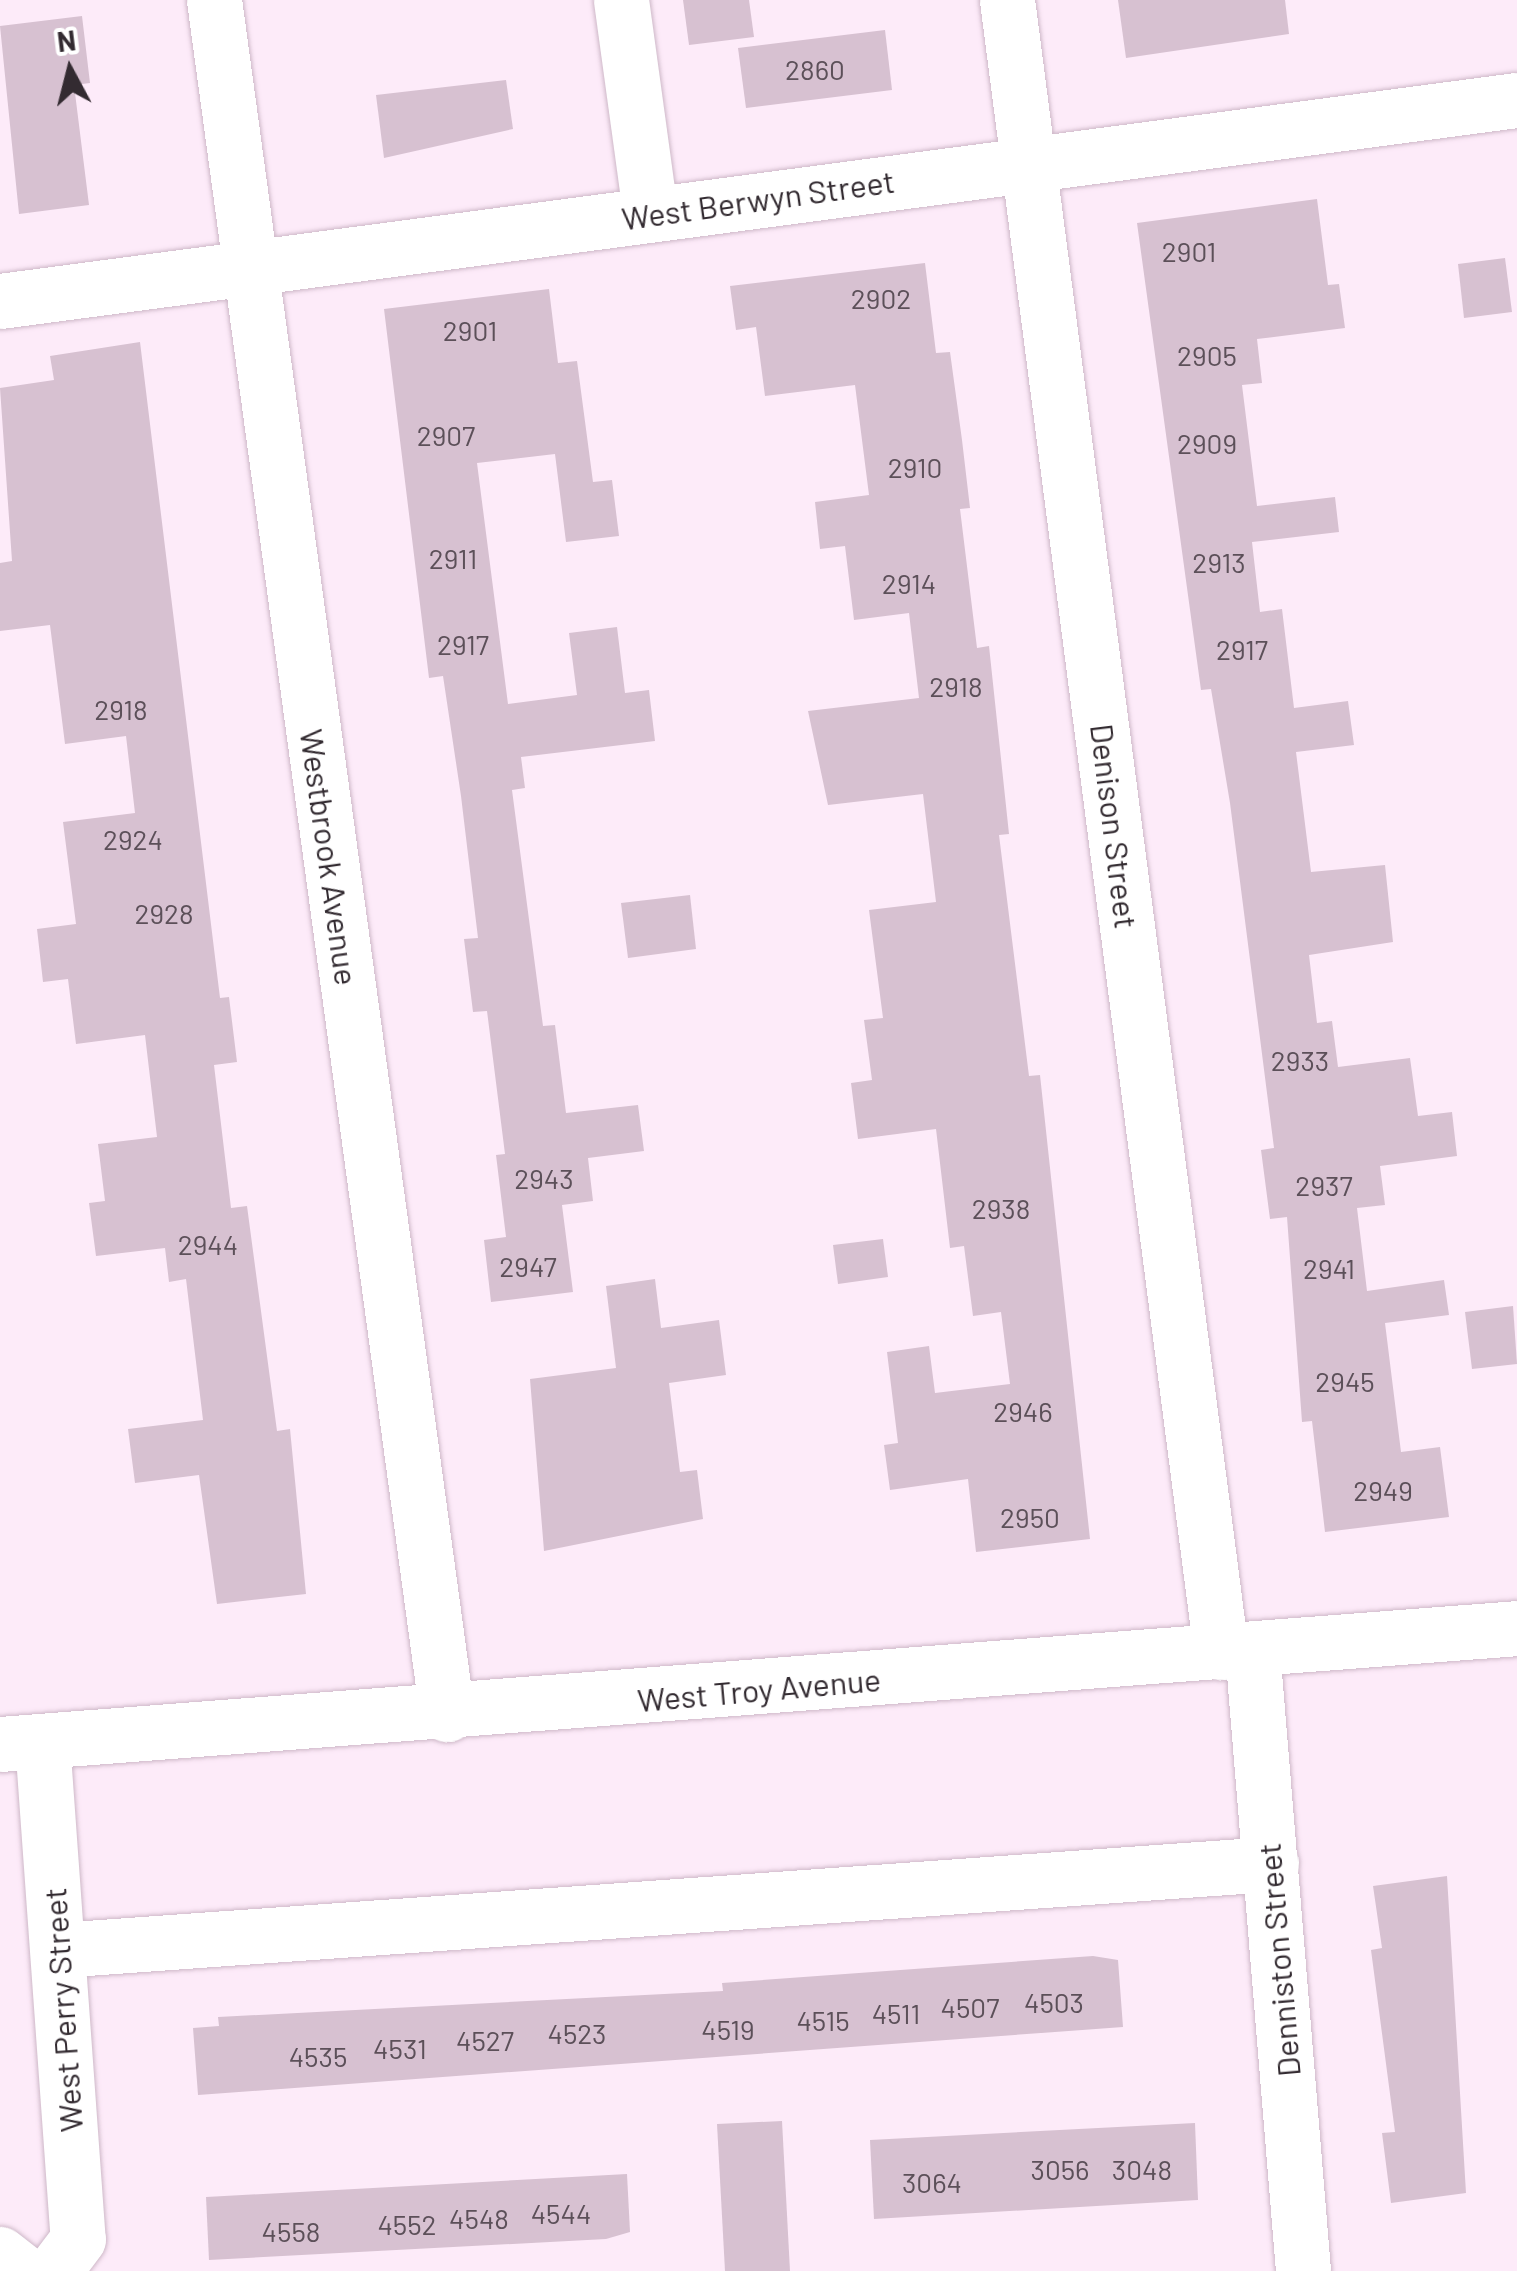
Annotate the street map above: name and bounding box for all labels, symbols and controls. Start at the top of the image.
north arrow [20,20,120,120]
text: N [55,22,78,58]
house number: 2860 [785,52,845,86]
street label: West Berwyn Street [619,161,897,237]
house number: 2901 [1162,234,1216,268]
house number: 2902 [851,281,911,315]
house number: 2901 [443,313,497,347]
house number: 2905 [1177,338,1237,372]
house number: 2907 [417,418,475,452]
house number: 2909 [1177,426,1237,460]
house number: 2910 [888,450,942,484]
house number: 2911 [429,541,477,575]
house number: 2913 [1192,545,1246,579]
house number: 2914 [882,566,936,600]
house number: 2917 [437,627,489,661]
house number: 2917 [1216,632,1268,666]
house number: 2918 [929,669,983,703]
house number: 2918 [94,692,148,726]
street label: Denison Street [1083,721,1147,931]
street label: Westbrook Avenue [293,726,367,988]
house number: 2924 [103,822,163,856]
house number: 2928 [134,896,194,930]
house number: 2933 [1271,1043,1329,1077]
house number: 2943 [514,1161,574,1195]
house number: 2937 [1295,1168,1353,1202]
house number: 2938 [972,1191,1030,1225]
house number: 2944 [178,1227,238,1261]
house number: 2947 [499,1249,557,1283]
house number: 2941 [1303,1251,1355,1285]
house number: 2945 [1315,1364,1375,1398]
house number: 2946 [993,1394,1053,1428]
house number: 2949 [1353,1473,1413,1507]
house number: 2950 [1000,1500,1060,1534]
street label: West Troy Avenue [636,1659,882,1719]
street label: Denniston Street [1249,1842,1307,2078]
street label: West Perry Street [34,1887,90,2133]
house number: 4503 [1024,1985,1084,2019]
house number: 4507 [941,1990,999,2024]
house number: 4511 [872,1996,920,2030]
house number: 4515 [796,2003,850,2037]
house number: 4519 [701,2012,755,2046]
house number: 4523 [547,2016,607,2050]
house number: 4527 [456,2023,514,2057]
house number: 4531 [373,2031,427,2065]
house number: 4535 [289,2039,347,2073]
house number: 3056 [1030,2152,1090,2186]
house number: 3048 [1112,2152,1172,2186]
house number: 3064 [902,2165,962,2199]
house number: 4544 [531,2196,591,2230]
house number: 4548 [449,2201,509,2235]
house number: 4552 [377,2207,437,2241]
house number: 4558 [262,2214,320,2248]

